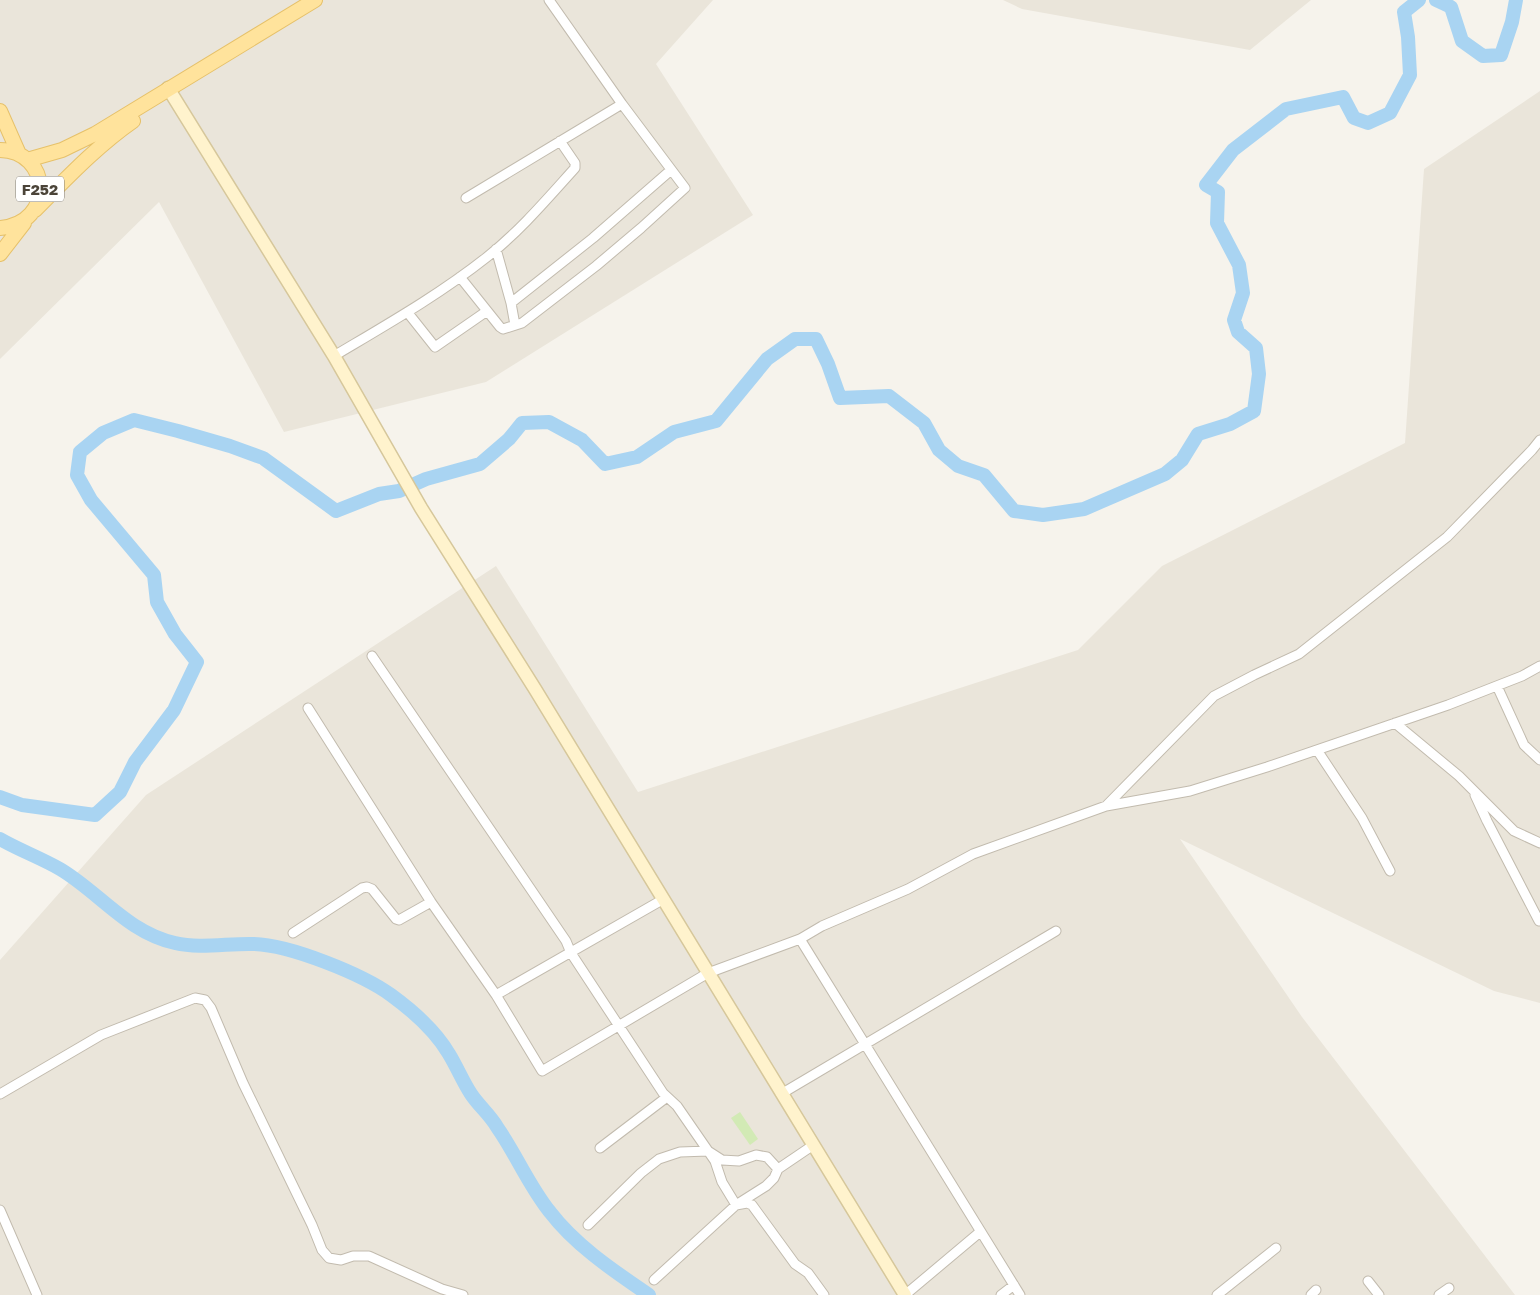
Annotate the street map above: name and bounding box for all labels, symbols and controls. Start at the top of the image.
road number: F252 [16,176,64,202]

